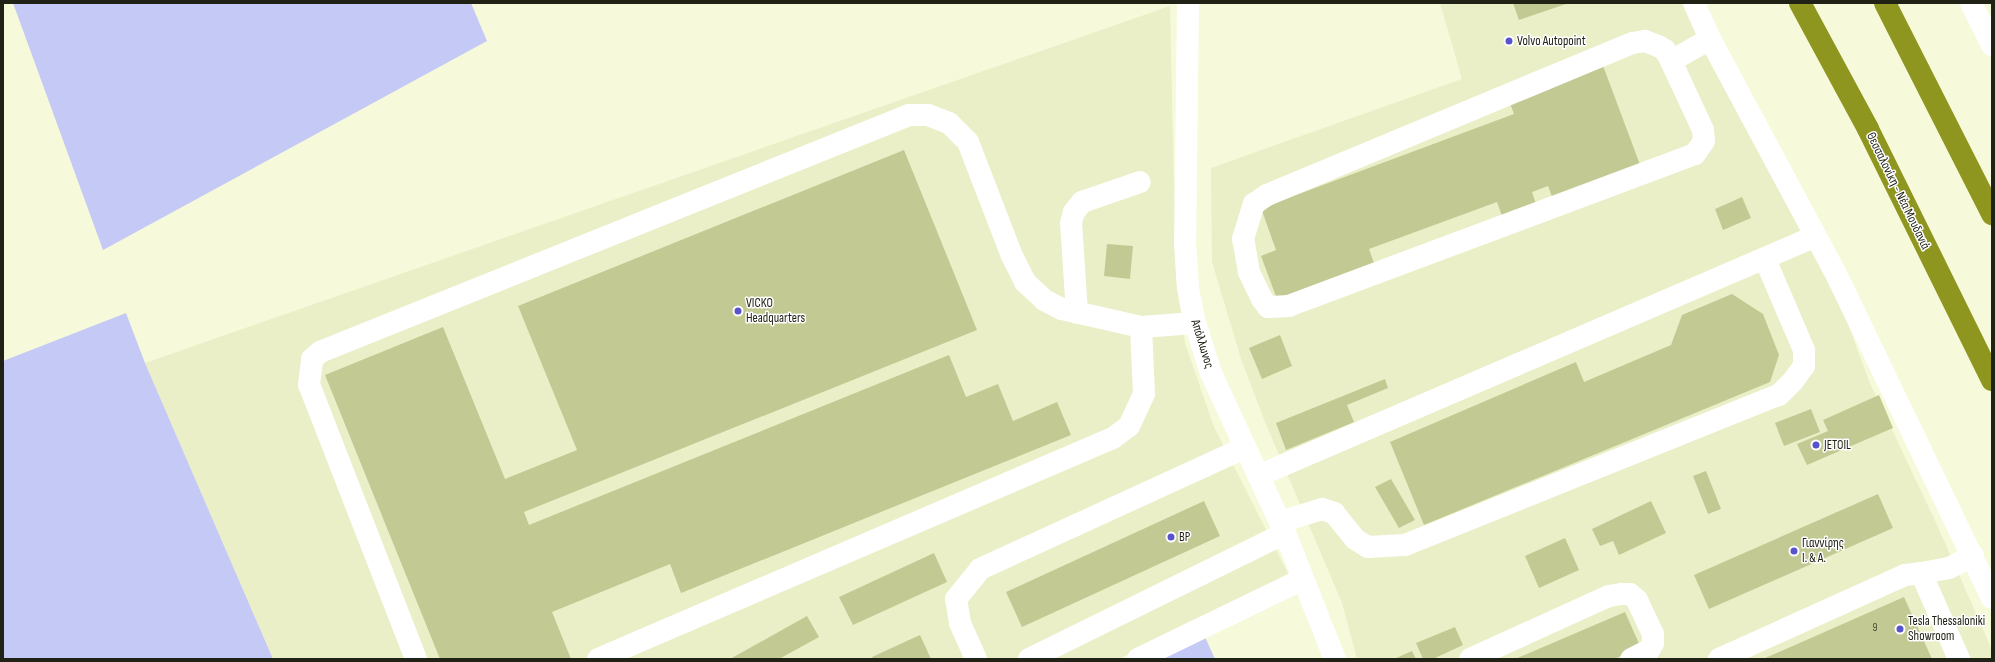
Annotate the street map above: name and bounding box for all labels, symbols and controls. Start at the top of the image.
place label: Volvo Autopoint [1517,33,1586,49]
marker: Volvo Autopoint [1504,36,1514,46]
street label: Θεσσαλονίκη - Νέα Μουδανιά [1863,130,1933,252]
place label: VICKO Headquarters [746,296,805,327]
marker: VICKO Headquarters [733,306,743,316]
street label: Απόλλωνος [1187,318,1217,370]
place label: JETOIL [1824,437,1851,453]
marker: JETOIL [1811,440,1821,450]
place label: BP [1179,529,1190,545]
marker: BP [1166,532,1176,542]
place label: Γιαννίρης Ι. & Α. [1802,536,1844,567]
marker: Γιαννίρης Ι. & Α. [1789,546,1799,556]
place label: Tesla Thessaloniki Showroom [1908,614,1985,645]
house number: 9 [1873,621,1877,635]
marker: Tesla Thessaloniki Showroom [1895,624,1905,634]

